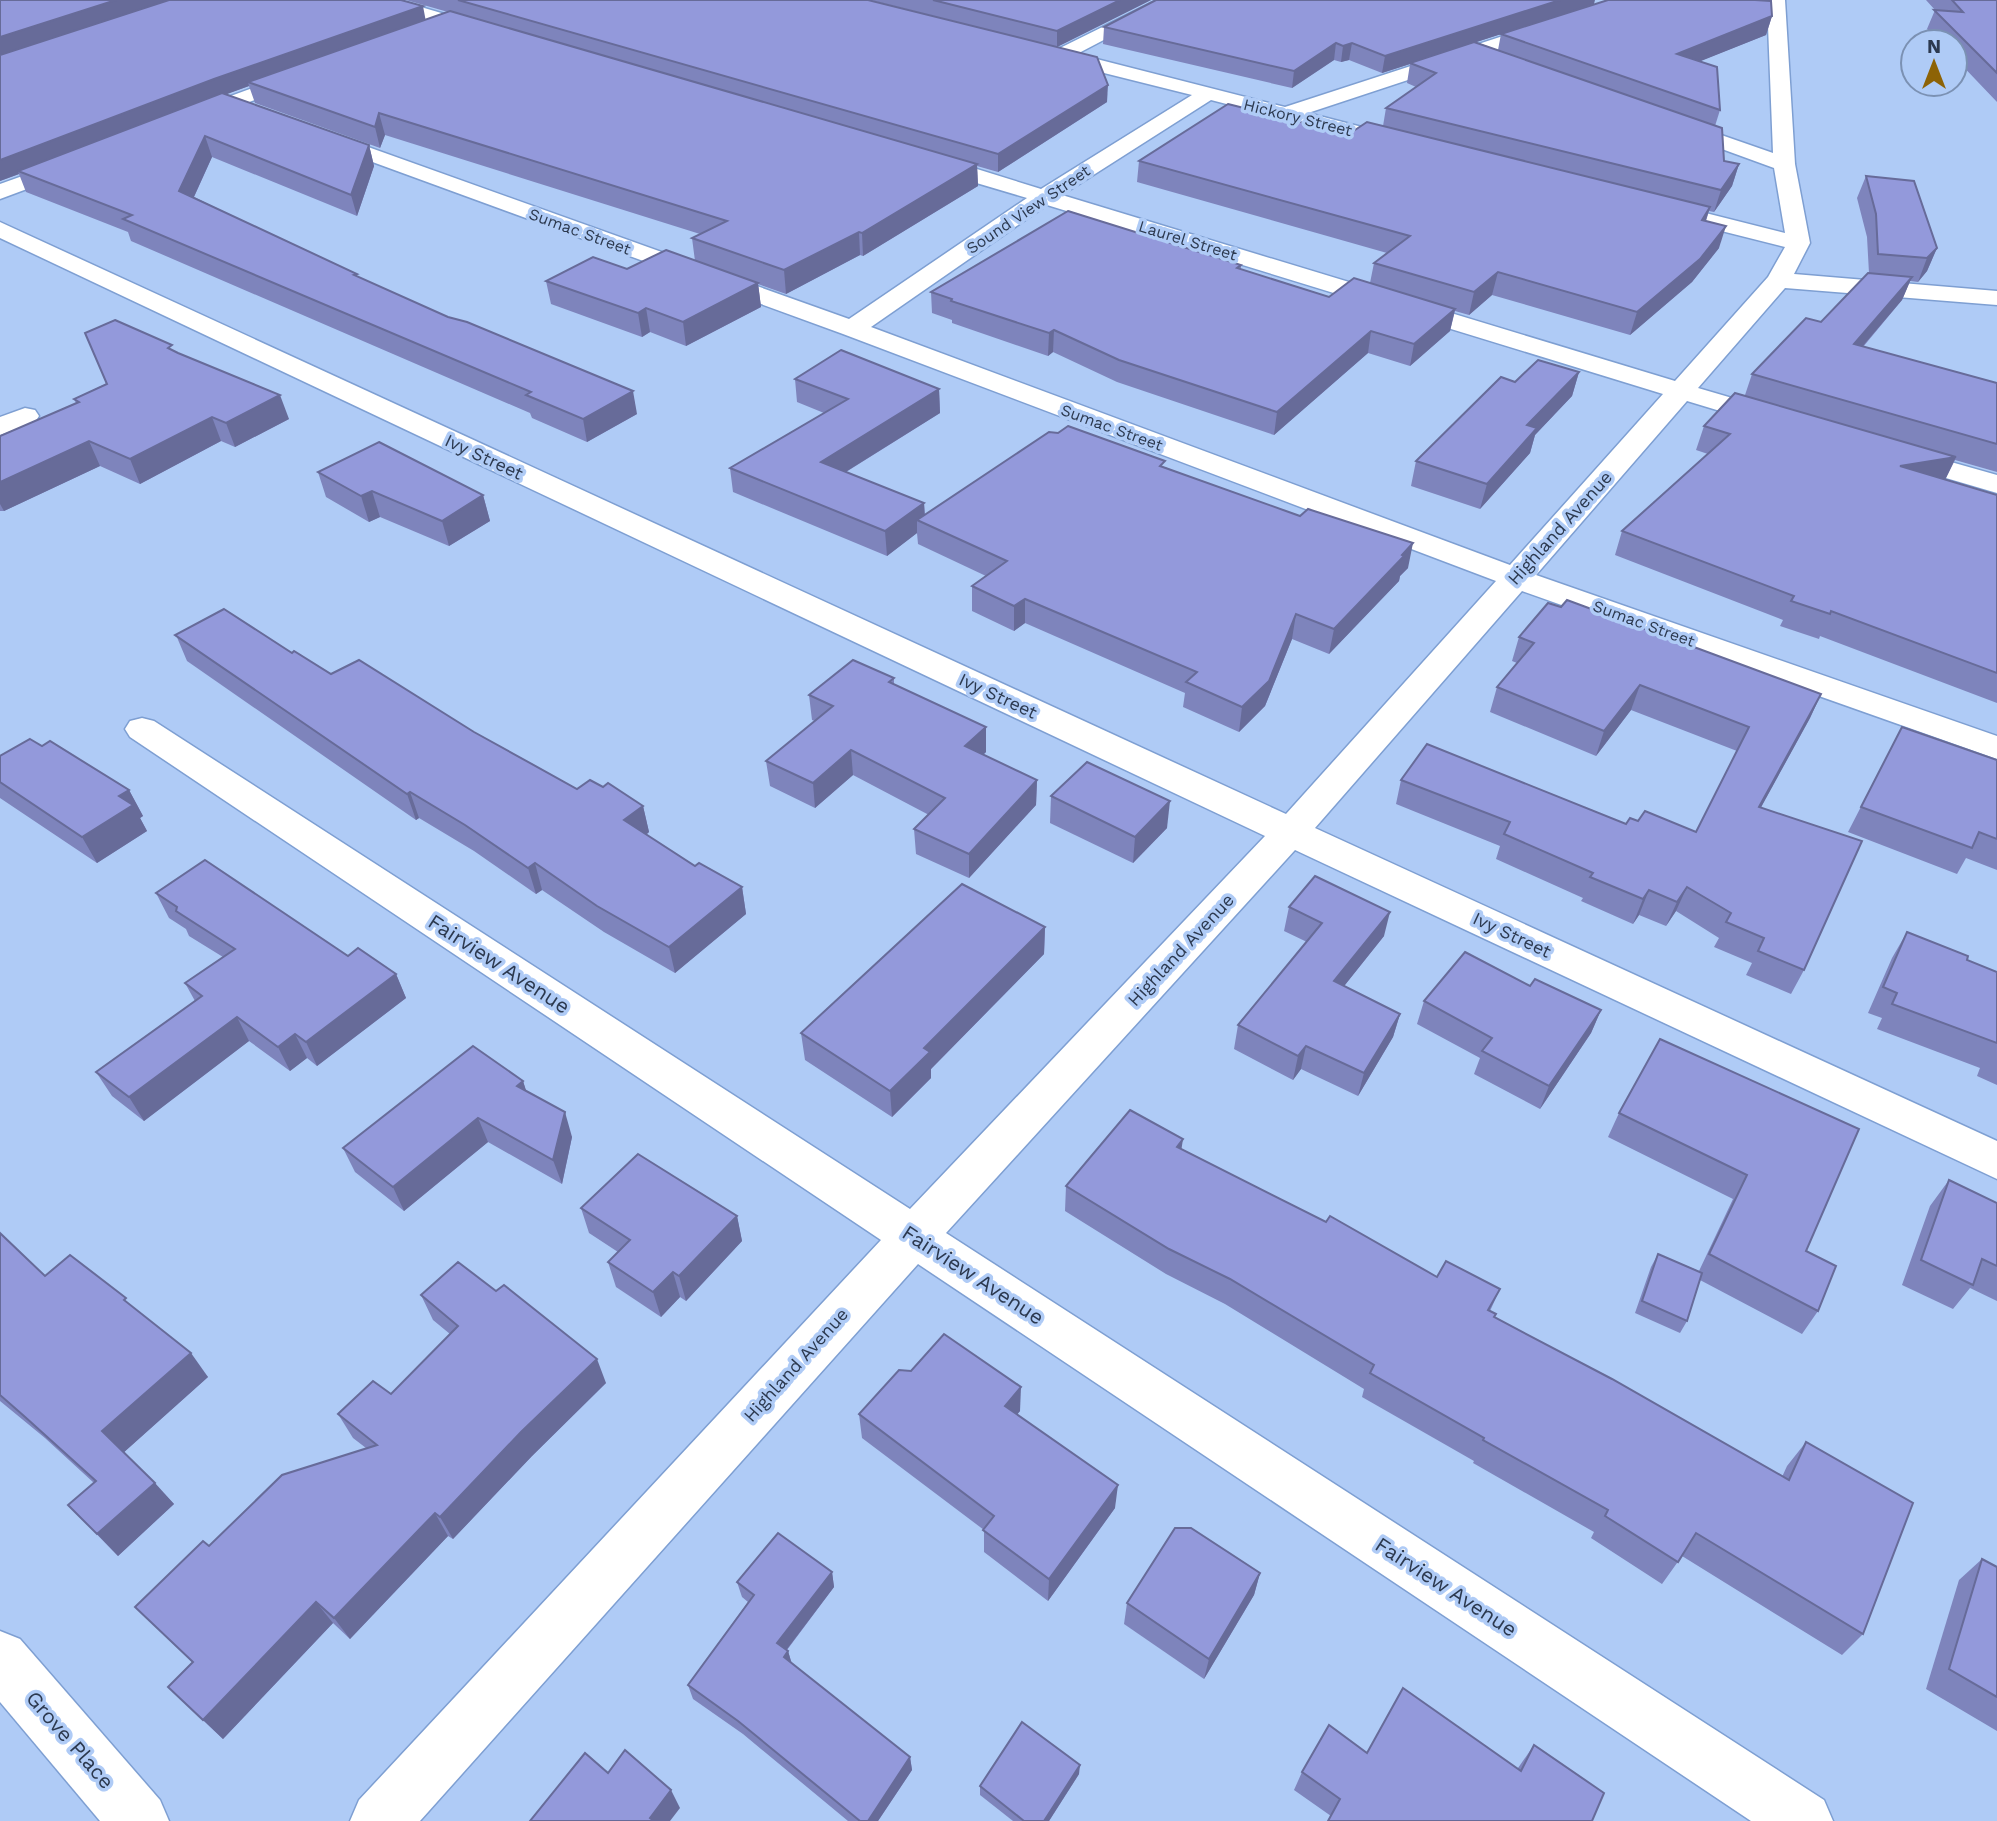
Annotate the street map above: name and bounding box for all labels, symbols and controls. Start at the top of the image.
north arrow [1899,28,1969,98]
text: N [1927,35,1941,58]
street label: Hickory Street [1242,95,1354,140]
street label: Sound View Street [963,161,1094,258]
street label: Sumac Street [526,204,634,259]
street label: Laurel Street [1136,216,1240,265]
street label: Sumac Street [1058,400,1166,455]
street label: Ivy Street [442,429,527,484]
street label: Highland Avenue [1503,466,1616,589]
street label: Sumac Street [1590,596,1698,651]
street label: Ivy Street [956,668,1041,723]
street label: Highland Avenue [1123,889,1238,1010]
street label: Ivy Street [1470,907,1555,962]
street label: Fairview Avenue [424,908,575,1019]
street label: Fairview Avenue [898,1219,1049,1330]
street label: Highland Avenue [739,1303,852,1426]
street label: Fairview Avenue [1371,1531,1522,1642]
street label: Grove Place [21,1686,120,1794]

